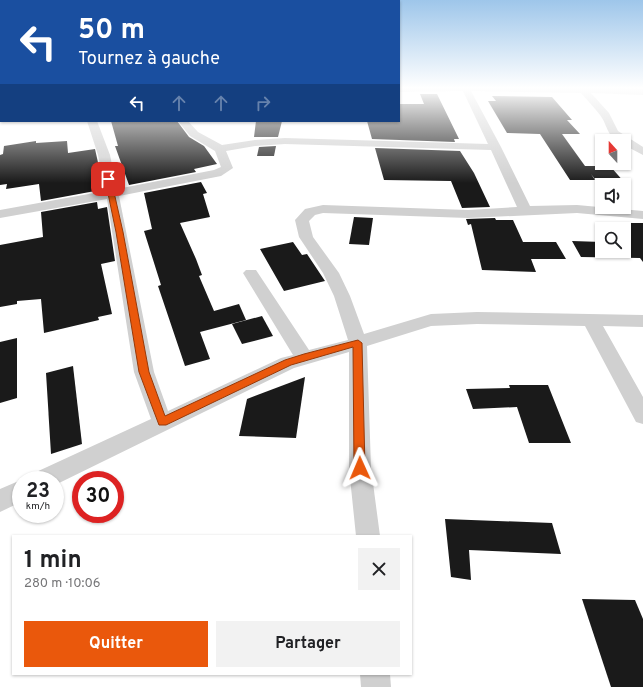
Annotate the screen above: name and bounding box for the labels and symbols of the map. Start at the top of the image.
north arrow [595,134,631,170]
pin [91,162,125,196]
position arrow [339,447,381,489]
speed limit sign: 30 [72,471,124,523]

